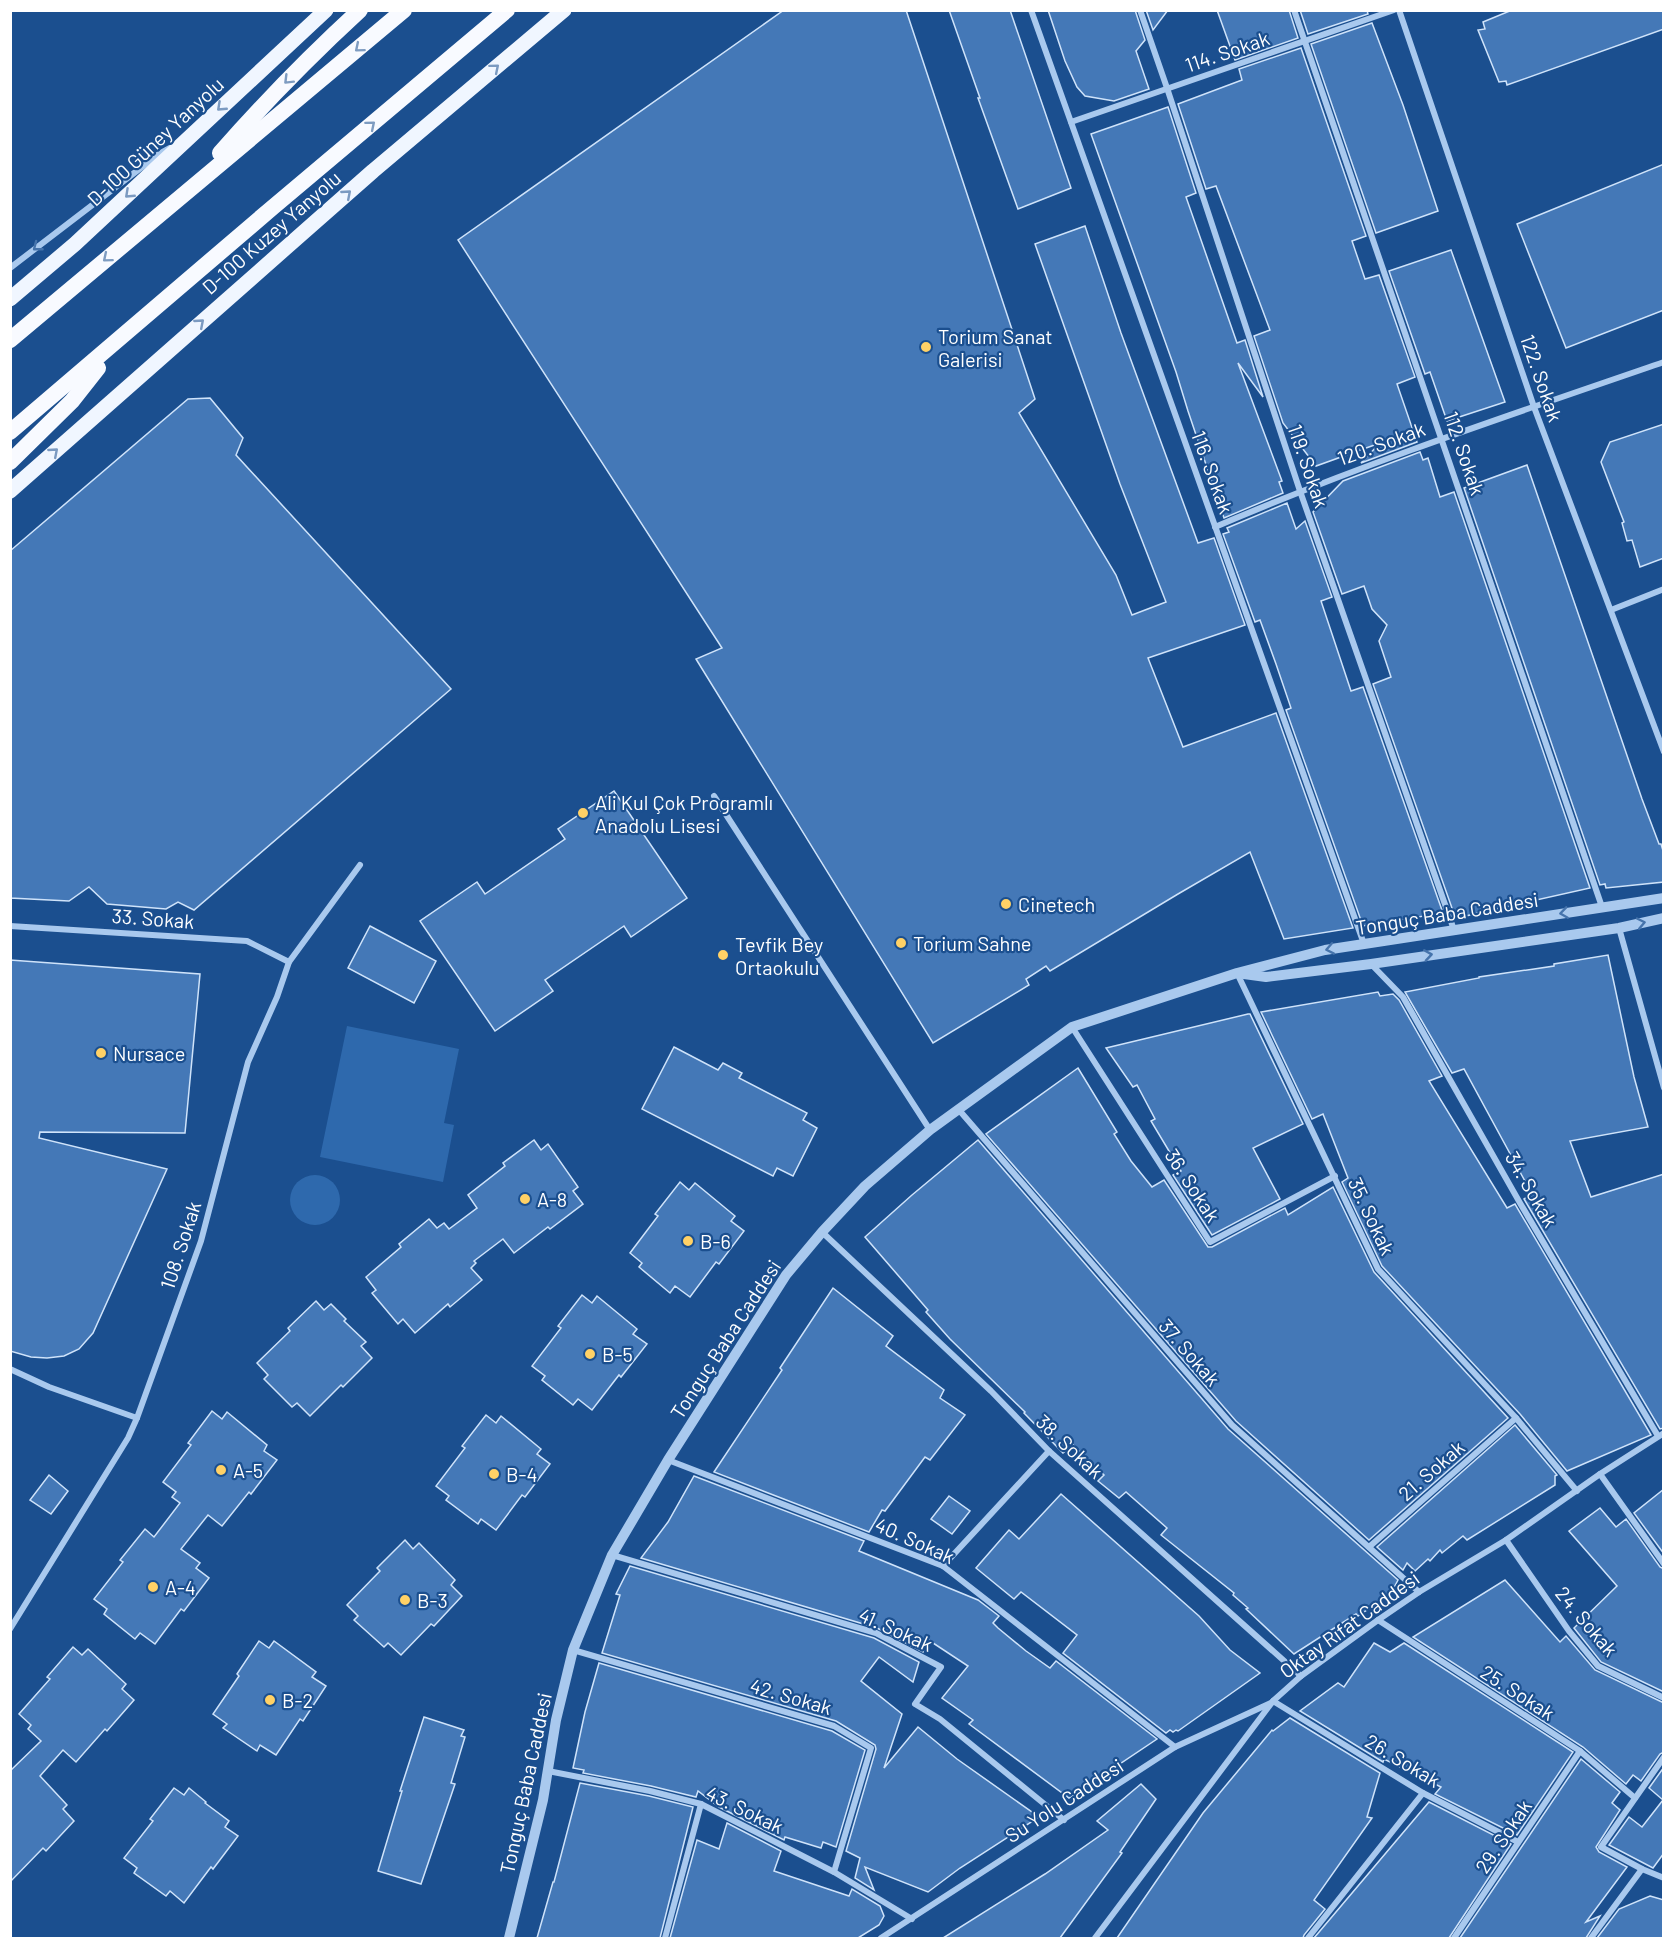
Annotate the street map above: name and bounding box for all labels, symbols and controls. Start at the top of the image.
street label: 114. Sokak [1182,25,1272,77]
one-way arrow [355,41,366,52]
one-way arrow [488,64,499,75]
street label: D-100 Güney Yanyolu [82,72,228,210]
one-way arrow [285,73,296,84]
one-way arrow [217,100,228,111]
one-way arrow [364,122,375,133]
street label: D-100 Kuzey Yanyolu [197,165,345,299]
one-way arrow [125,187,135,198]
one-way arrow [340,190,350,201]
one-way arrow [33,240,44,251]
one-way arrow [103,251,114,262]
one-way arrow [194,319,204,330]
place label: Torium Sanat Galerisi [938,324,1053,371]
street label: 122. Sokak [1516,331,1568,425]
marker: Torium Sanat Galerisi [919,340,933,354]
street label: 112. Sokak [1439,408,1491,498]
street label: 120. Sokak [1334,416,1428,470]
street label: 119. Sokak [1284,421,1334,511]
street label: 116. Sokak [1187,427,1239,517]
one-way arrow [47,448,58,459]
place label: Ali Kul Çok Programlı Anadolu Lisesi [595,790,773,837]
marker: Ali Kul Çok Programlı Anadolu Lisesi [576,806,590,820]
street label: Tonguç Baba Caddesi [1354,887,1540,939]
place label: Cinetech [1018,892,1095,916]
marker: Cinetech [999,897,1013,911]
street label: 33. Sokak [111,903,195,933]
one-way arrow [1559,906,1569,918]
one-way arrow [1636,917,1646,930]
place label: Torium Sahne [913,931,1031,955]
place label: Tevfik Bey Ortaokulu [735,932,823,979]
marker: Torium Sahne [894,936,908,950]
one-way arrow [1325,942,1335,955]
marker: Tevfik Bey Ortaokulu [716,948,730,962]
one-way arrow [1424,950,1433,962]
place label: Nursace [113,1041,185,1065]
marker: Nursace [94,1046,108,1060]
street label: 36. Sokak [1160,1144,1226,1226]
street label: 34. Sokak [1501,1147,1563,1231]
street label: 35. Sokak [1344,1173,1400,1259]
place label: A-8 [537,1187,567,1211]
marker: A-8 [518,1192,532,1206]
street label: 108. Sokak [155,1198,205,1292]
place label: B-6 [700,1229,731,1253]
marker: B-6 [681,1234,695,1248]
street label: Tonguç Baba Caddesi [665,1255,785,1423]
street label: 37. Sokak [1154,1314,1226,1390]
place label: B-5 [602,1342,633,1366]
marker: B-5 [583,1347,597,1361]
street label: 38. Sokak [1031,1409,1109,1483]
street label: 21. Sokak [1393,1435,1469,1505]
place label: A-5 [233,1458,263,1482]
place label: B-4 [506,1462,537,1486]
marker: A-5 [214,1463,228,1477]
marker: B-4 [487,1467,501,1481]
street label: 40. Sokak [872,1512,958,1568]
street label: Oktay Rıfat Caddesi [1274,1565,1424,1683]
place label: A-4 [165,1575,196,1599]
marker: A-4 [146,1580,160,1594]
street label: 24. Sokak [1551,1581,1623,1661]
place label: B-3 [417,1588,448,1612]
marker: B-3 [398,1593,412,1607]
street label: 41. Sokak [855,1602,937,1656]
street label: 25. Sokak [1477,1659,1559,1725]
street label: 42. Sokak [747,1673,835,1719]
place label: B-2 [282,1688,313,1712]
street label: Tonguç Baba Caddesi [494,1690,556,1876]
marker: B-2 [263,1693,277,1707]
street label: 26. Sokak [1361,1728,1445,1792]
street label: Su Yolu Caddesi [1000,1753,1128,1847]
street label: 43. Sokak [702,1780,788,1838]
street label: 29. Sokak [1470,1795,1536,1877]

